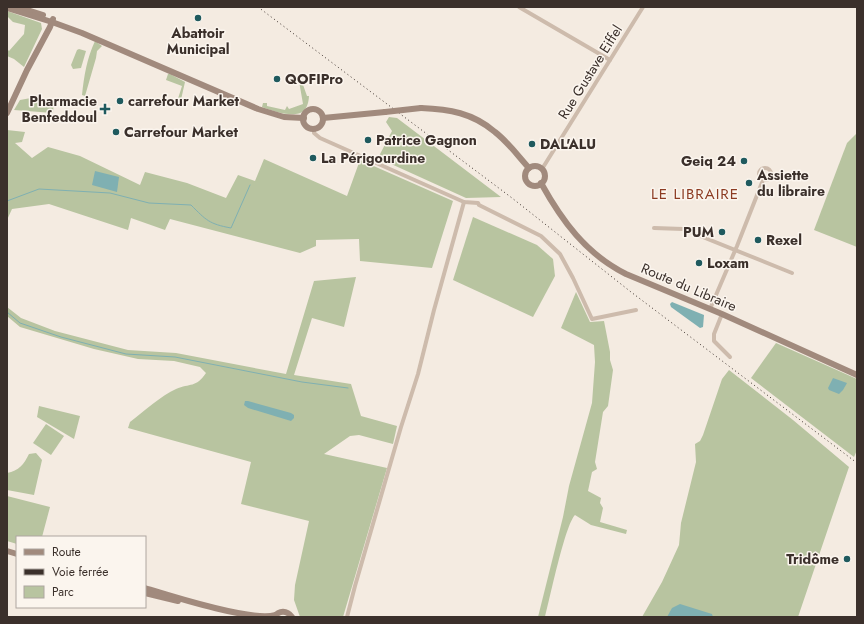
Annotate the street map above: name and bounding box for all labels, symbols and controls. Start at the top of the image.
marker: Abattoir Municipal [193,13,203,23]
street label: Rue Gustave Eiffel [553,21,627,123]
place label: Abattoir Municipal [166,23,230,59]
place label: QOFIPro [285,69,343,89]
marker: QOFIPro [272,74,282,84]
place label: Pharmacie Benfeddoul [21,91,97,127]
place label: carrefour Market [128,91,240,111]
marker: carrefour Market [115,96,125,106]
marker: Pharmacie Benfeddoul [100,104,110,114]
place label: Carrefour Market [124,122,238,142]
marker: Carrefour Market [111,127,121,137]
place label: Patrice Gagnon [376,130,477,150]
place label: DAL'ALU [540,134,596,154]
marker: Patrice Gagnon [363,135,373,145]
marker: DAL'ALU [527,139,537,149]
place label: La Périgourdine [321,148,425,168]
place label: Geiq 24 [681,151,736,171]
marker: La Périgourdine [308,153,318,163]
marker: Geiq 24 [739,156,749,166]
place label: Assiette du libraire [756,165,825,201]
marker: Assiette du libraire [744,178,754,188]
district label: LE LIBRAIRE [651,183,739,205]
place label: PUM [683,222,714,242]
marker: PUM [717,227,727,237]
place label: Rexel [766,230,802,250]
marker: Rexel [753,235,763,245]
place label: Loxam [707,253,749,273]
street label: Route du Libraire [638,258,740,316]
marker: Loxam [694,258,704,268]
legend [16,536,146,608]
text: Route [52,543,81,561]
place label: Tridôme [786,549,839,569]
marker: Tridôme [842,554,852,564]
text: Voie ferrée [52,563,108,581]
text: Parc [52,583,74,601]

